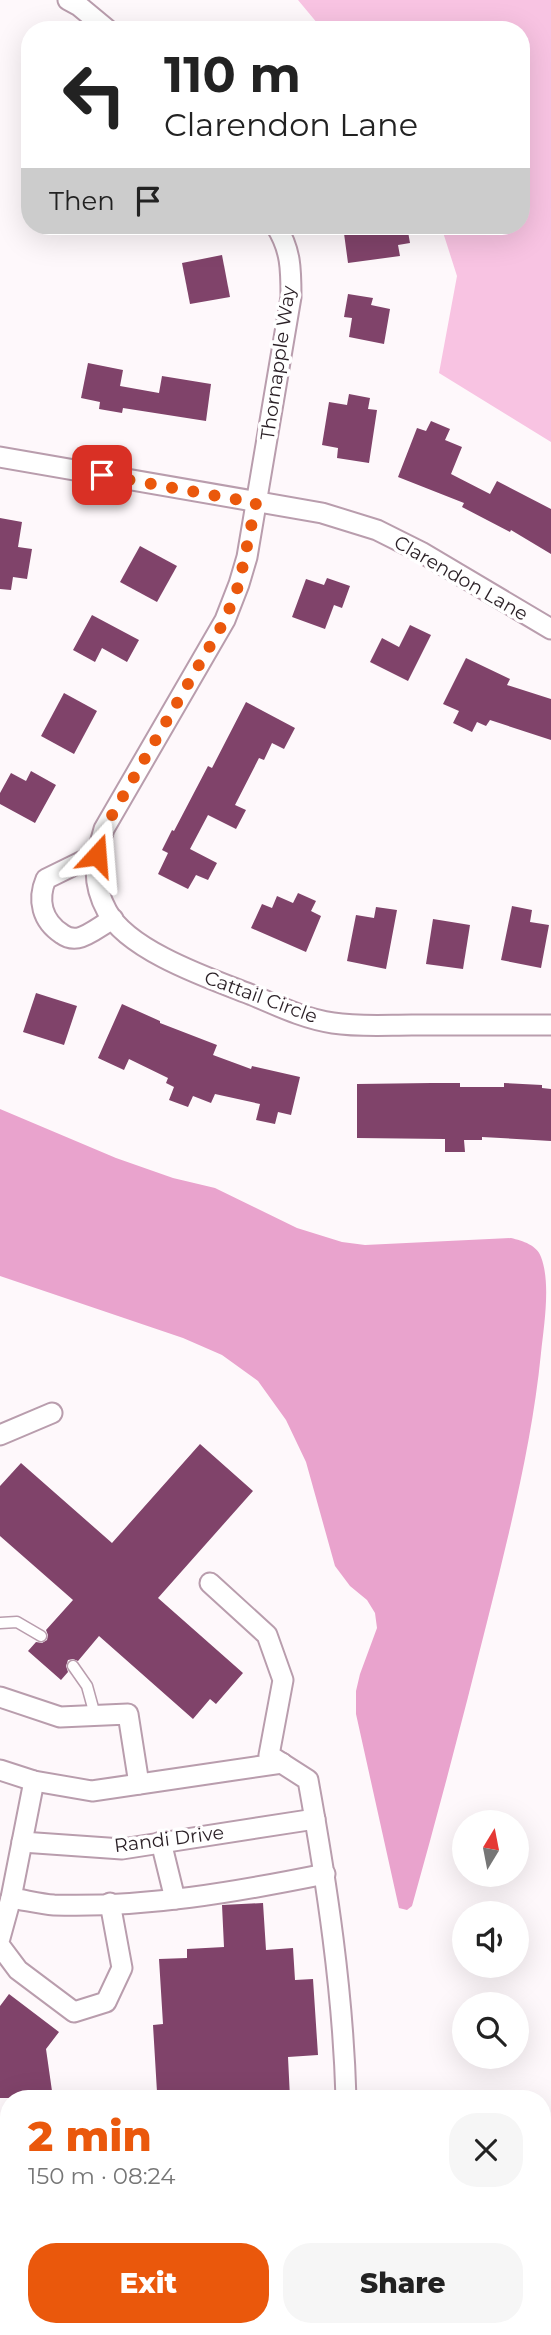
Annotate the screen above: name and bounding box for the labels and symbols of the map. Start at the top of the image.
street label: Thornapple Way [256,284,300,442]
pin [72,445,132,505]
street label: Clarendon Lane [390,530,532,626]
position arrow [60,818,134,892]
street label: Cattail Circle [201,966,321,1028]
north arrow [452,1810,528,1886]
street label: Randi Drive [113,1821,225,1857]

